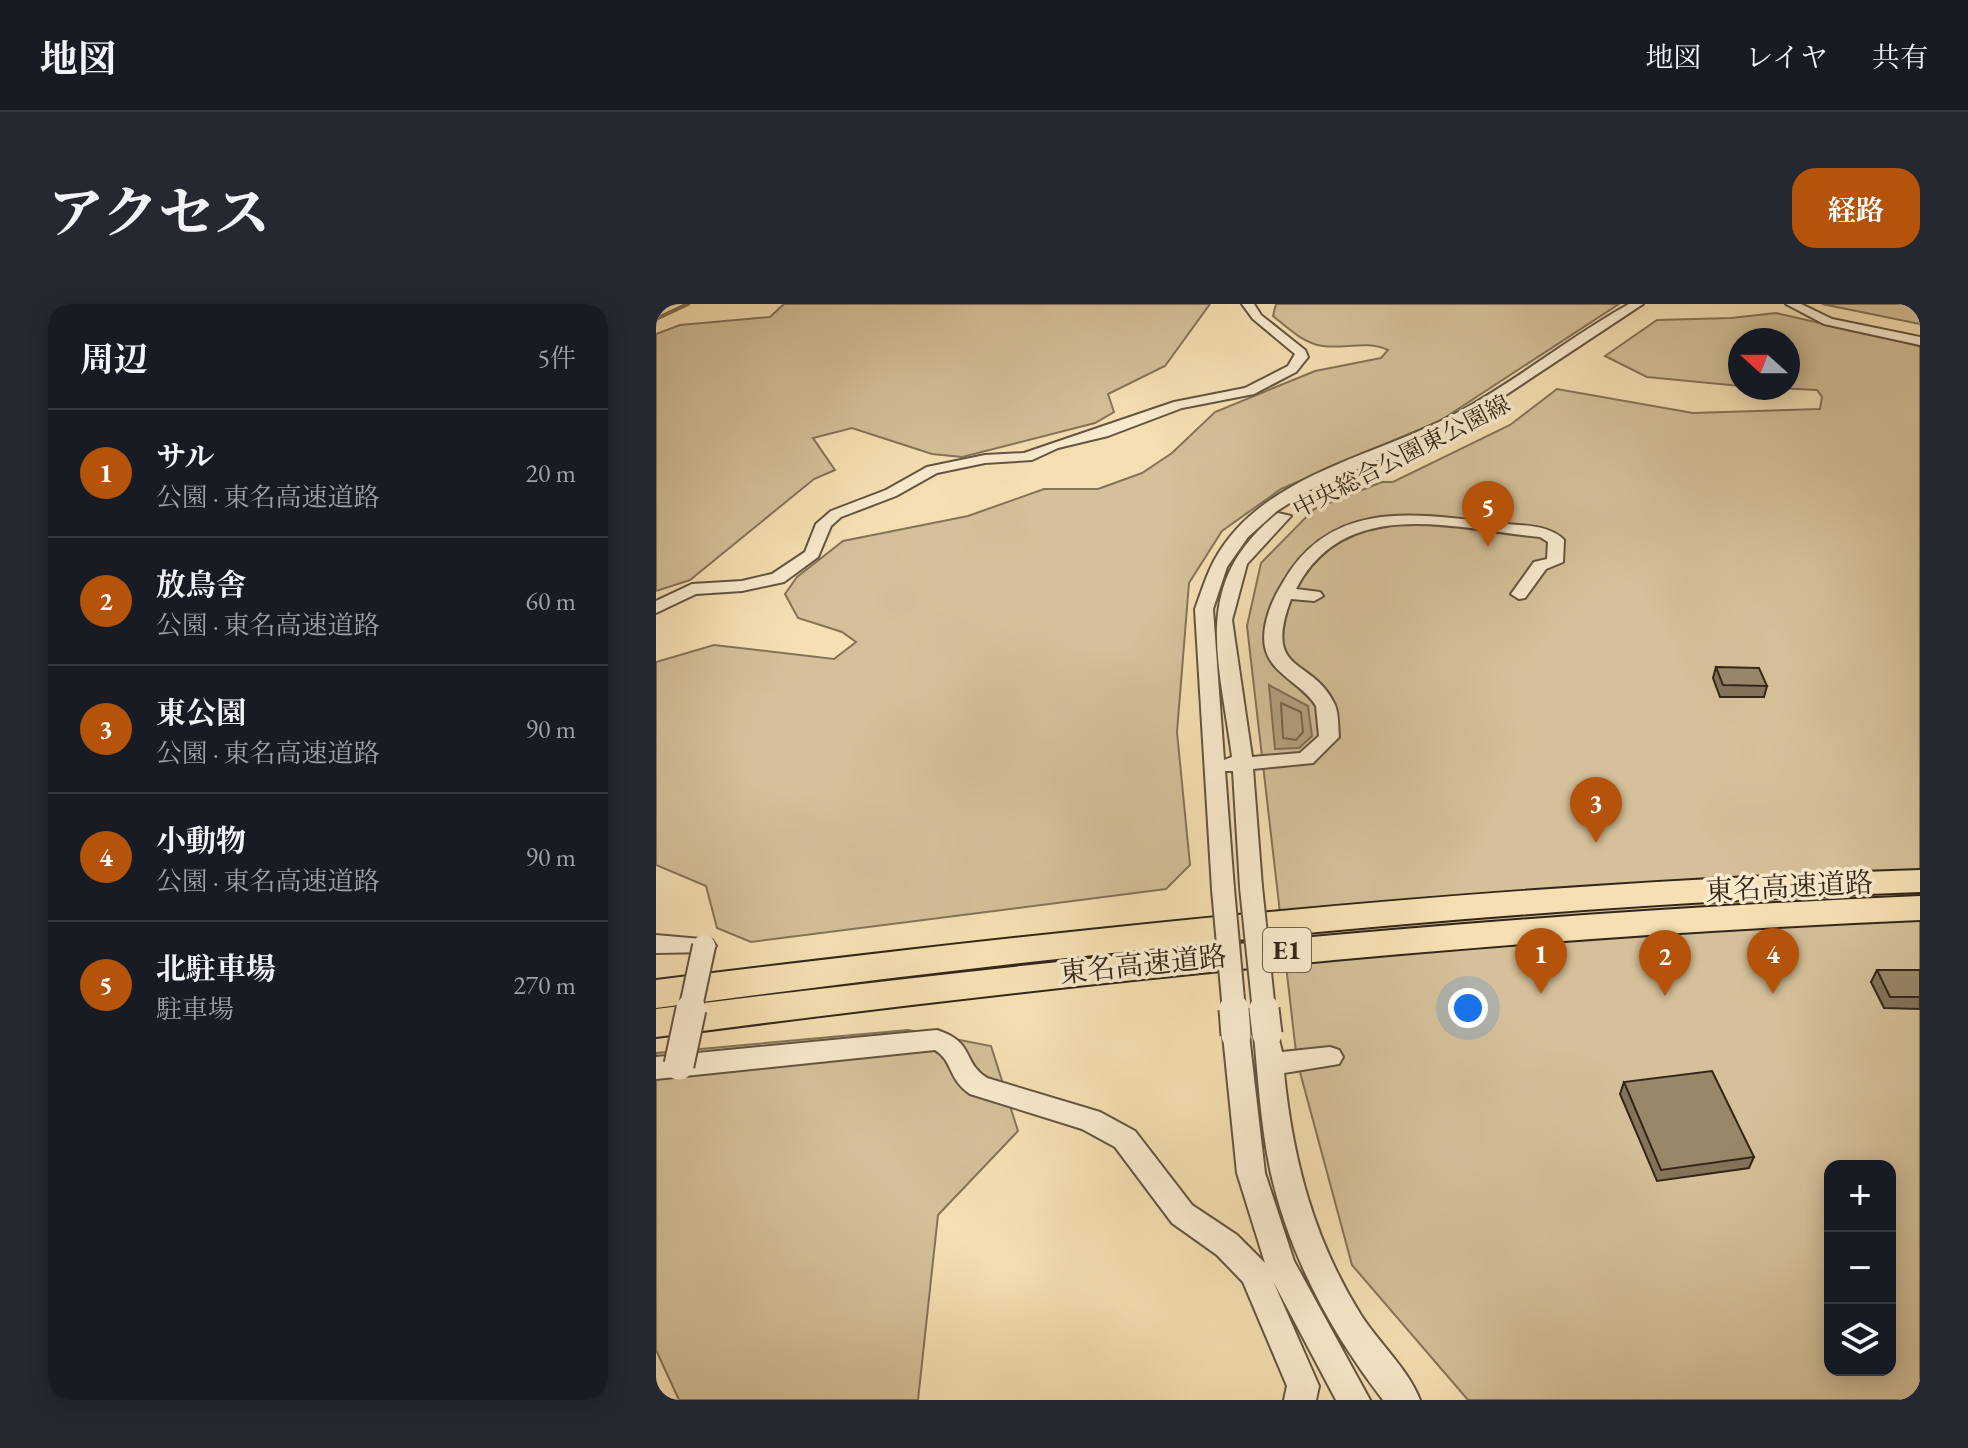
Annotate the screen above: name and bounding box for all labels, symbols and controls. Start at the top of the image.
text: 地図 [40,34,116,83]
text: 地図 [1645,39,1701,75]
text: レイヤ [1745,39,1828,75]
text: 共有 [1872,39,1928,75]
button: 経路 [1792,168,1920,248]
text: アクセス [48,176,270,249]
north arrow [1728,328,1800,400]
text: 周辺 [80,337,148,381]
text: 5件 [538,341,576,375]
street label: 中央総合公園東公園線 [1287,388,1515,524]
text: サル [156,437,215,476]
text: 1 [99,456,113,490]
text: 20 m [526,456,576,490]
text: 公園 · 東名高速道路 [156,480,380,514]
pin: 5 [1462,481,1514,547]
text: 放鳥舎 [156,565,246,604]
text: 2 [99,584,113,618]
text: 60 m [526,584,576,618]
text: 公園 · 東名高速道路 [156,608,380,642]
text: 東公園 [156,693,246,732]
text: 3 [99,712,113,746]
text: 90 m [526,712,576,746]
text: 公園 · 東名高速道路 [156,736,380,770]
pin: 3 [1570,777,1622,843]
text: 小動物 [156,821,246,860]
text: 4 [99,840,113,874]
text: 90 m [526,840,576,874]
text: 公園 · 東名高速道路 [156,864,380,898]
street label: 東名高速道路 [1704,864,1874,908]
road number: E1 [1263,928,1311,972]
pin: 1 [1515,928,1567,994]
pin: 4 [1747,928,1799,994]
pin: 2 [1639,930,1691,996]
street label: 東名高速道路 [1058,937,1228,991]
text: 北駐車場 [156,949,276,988]
text: 5 [99,968,113,1002]
text: 270 m [513,968,576,1002]
your location [1448,988,1488,1028]
text: 駐車場 [156,992,234,1026]
map controls [1824,1160,1896,1376]
button: + [1824,1160,1896,1232]
button: − [1824,1232,1896,1304]
button: layers [1824,1304,1896,1376]

